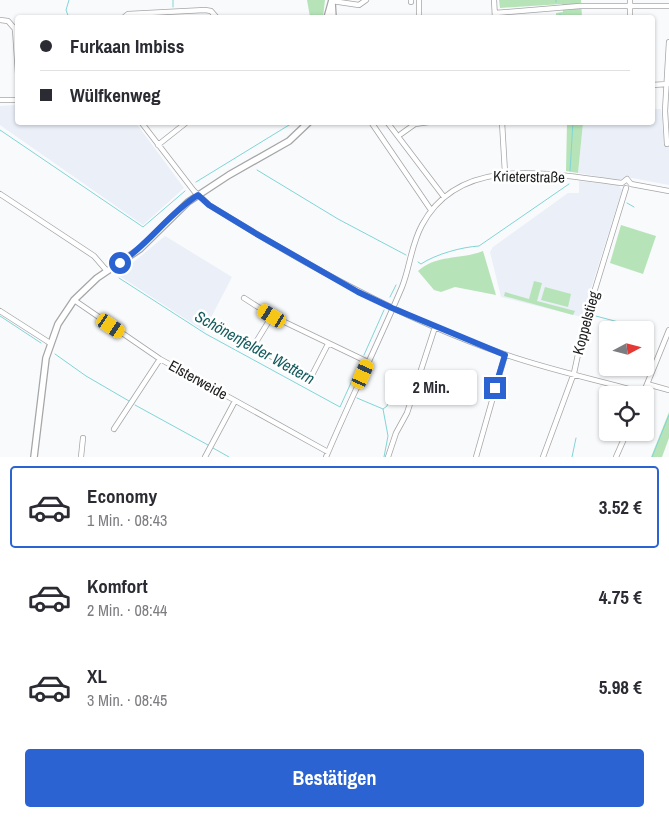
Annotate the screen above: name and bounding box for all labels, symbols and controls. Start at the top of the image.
text: Furkaan Imbiss [70,33,184,59]
text: Wülfkenweg [70,82,161,108]
street label: Krieterstraße [493,165,565,188]
route start [109,252,131,274]
street label: Koppelstieg [567,289,604,357]
car [255,302,288,330]
water label: Schönenfelder Wettern [191,305,319,389]
car [94,311,127,341]
north arrow [599,321,654,376]
map controls [599,321,654,441]
street label: Elsterweide [165,355,232,404]
car [350,357,375,391]
callout: 2 Min. [385,370,478,406]
text: 2 Min. [412,376,450,398]
route end [484,377,506,399]
button: locate [599,386,654,441]
text: Economy [87,483,157,509]
icon: car [27,485,72,530]
text: 3.52 € [599,494,642,520]
text: 1 Min. · 08:43 [87,509,167,531]
text: Komfort [87,573,148,599]
icon: car [27,575,72,620]
text: 4.75 € [599,584,642,610]
text: 2 Min. · 08:44 [87,599,167,621]
text: XL [87,663,107,689]
icon: car [27,665,72,710]
text: 5.98 € [599,674,642,700]
text: 3 Min. · 08:45 [87,689,167,711]
button: Bestätigen [25,749,644,807]

